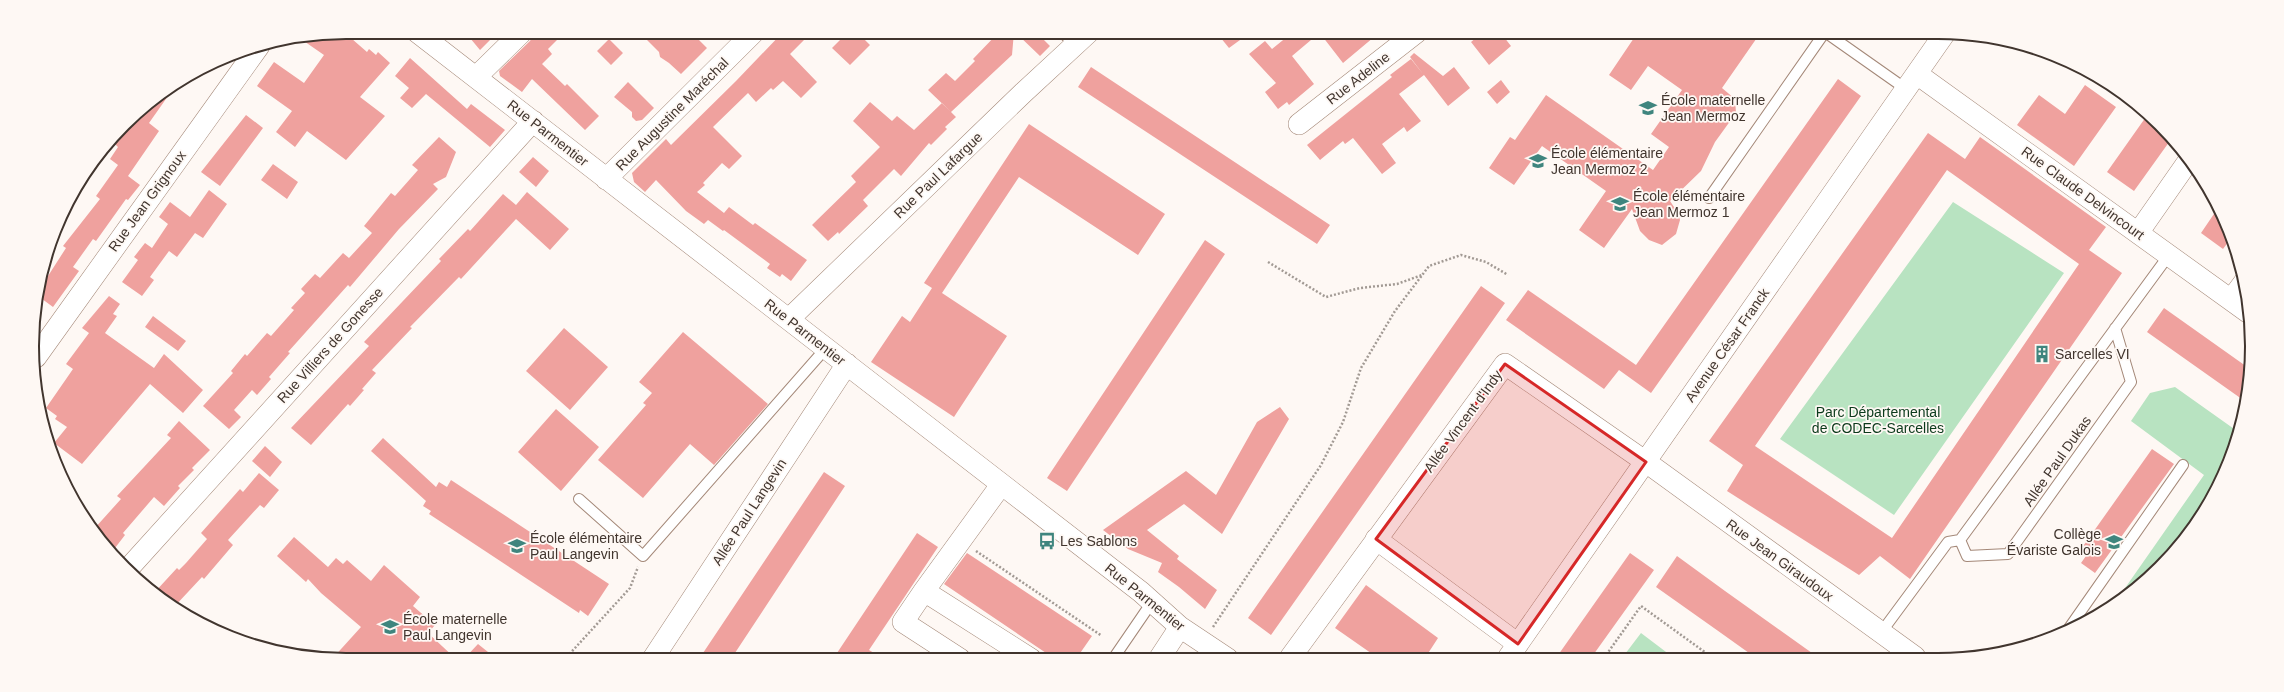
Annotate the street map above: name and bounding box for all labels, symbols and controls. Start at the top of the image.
street label: Rue Adeline [1323,48,1393,108]
street label: Rue Augustine Maréchal [612,54,732,174]
place label: École maternelle Jean Mermoz [1661,92,1765,124]
street label: Rue Parmentier [504,97,592,170]
school or university icon: École maternelle Jean Mermoz [1638,98,1658,118]
street label: Rue Paul Lafargue [890,129,986,221]
street label: Rue Claude Delvincourt [2018,143,2148,243]
place label: École élémentaire Jean Mermoz 2 [1551,145,1663,177]
street label: Rue Jean Grignoux [105,147,189,255]
school or university icon: École élémentaire Jean Mermoz 2 [1528,151,1548,171]
place label: École élémentaire Jean Mermoz 1 [1633,188,1745,220]
school or university icon: École élémentaire Jean Mermoz 1 [1610,194,1630,214]
street label: Rue Villiers de Gonesse [274,284,386,406]
street label: Avenue César Franck [1682,284,1773,405]
street label: Rue Parmentier [761,296,849,369]
building icon: Sarcelles VI [2032,344,2052,364]
place label: Sarcelles VI [2055,346,2130,362]
street label: Allée Vincent d'Indy [1421,367,1505,475]
park label: Parc Départemental de CODEC-Sarcelles [1812,404,1944,436]
street label: Allée Paul Dukas [2020,413,2094,509]
street label: Allée Paul Langevin [709,456,789,568]
street label: Rue Jean Giraudoux [1723,516,1837,604]
place label: Collège Évariste Galois [2007,526,2101,558]
place label: École élémentaire Paul Langevin [530,530,642,562]
bus stop icon: Les Sablons [1037,531,1057,551]
school or university icon: Collège Évariste Galois [2104,532,2124,552]
place label: Les Sablons [1060,533,1137,549]
school or university icon: École élémentaire Paul Langevin [507,536,527,556]
street label: Rue Parmentier [1102,560,1188,634]
place label: École maternelle Paul Langevin [403,611,507,643]
school or university icon: École maternelle Paul Langevin [380,617,400,637]

